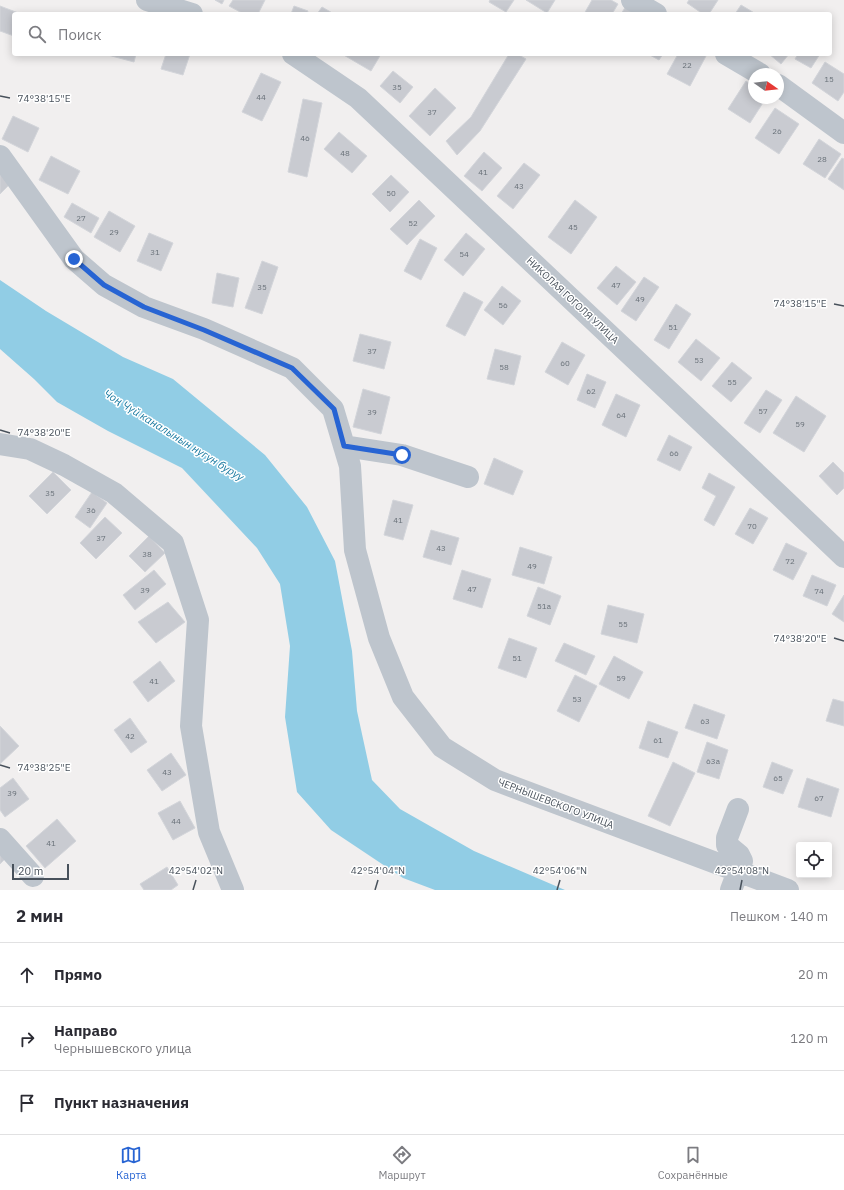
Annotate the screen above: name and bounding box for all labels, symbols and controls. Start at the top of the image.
search box [12,12,832,56]
icon: search [26,23,48,45]
text: Поиск [58,25,101,44]
house number: 22 [682,60,692,70]
north arrow [748,68,784,104]
house number: 15 [824,74,834,84]
house number: 35 [392,82,402,92]
text: 74°38'15"E [17,92,71,105]
house number: 44 [256,92,266,102]
house number: 37 [427,107,437,117]
house number: 26 [772,126,782,136]
house number: 46 [300,133,310,143]
house number: 48 [340,148,350,158]
house number: 28 [817,154,827,164]
house number: 41 [478,167,488,177]
house number: 43 [514,181,524,191]
house number: 50 [386,188,396,198]
house number: 27 [76,213,86,223]
house number: 52 [408,218,418,228]
house number: 45 [568,222,578,232]
house number: 29 [109,227,119,237]
house number: 31 [150,247,160,257]
house number: 54 [459,249,469,259]
route end [65,250,83,268]
street label: НИКОЛАЯ ГОГОЛЯ УЛИЦА [524,254,622,347]
house number: 47 [611,280,621,290]
house number: 35 [257,282,267,292]
house number: 49 [635,294,645,304]
text: 74°38'15"E [773,297,827,310]
house number: 56 [498,300,508,310]
house number: 51 [668,322,678,332]
house number: 37 [367,346,377,356]
house number: 53 [694,355,704,365]
house number: 60 [560,358,570,368]
house number: 58 [499,362,509,372]
house number: 55 [727,377,737,387]
water label: Чоң Чүй каналынын нугун буруу [101,386,247,484]
house number: 62 [586,386,596,396]
house number: 57 [758,406,768,416]
house number: 39 [367,407,377,417]
house number: 64 [616,410,626,420]
house number: 59 [795,419,805,429]
text: 74°38'20"E [17,426,71,439]
route start [393,446,411,464]
house number: 66 [669,448,679,458]
house number: 35 [45,488,55,498]
house number: 36 [86,505,96,515]
house number: 41 [393,515,403,525]
house number: 70 [747,521,757,531]
house number: 37 [96,533,106,543]
house number: 43 [436,543,446,553]
house number: 38 [142,549,152,559]
house number: 72 [785,556,795,566]
house number: 49 [527,561,537,571]
house number: 47 [467,584,477,594]
house number: 39 [140,585,150,595]
house number: 74 [814,586,824,596]
house number: 51а [537,601,552,611]
house number: 55 [618,619,628,629]
text: 74°38'20"E [773,632,827,645]
house number: 51 [512,653,522,663]
house number: 59 [616,673,626,683]
house number: 41 [149,676,159,686]
house number: 53 [572,694,582,704]
house number: 63 [700,716,710,726]
house number: 42 [125,731,135,741]
house number: 61 [653,735,663,745]
house number: 63а [706,756,721,766]
text: 74°38'25"E [17,761,71,774]
house number: 43 [162,767,172,777]
house number: 65 [773,773,783,783]
street label: ЧЕРНЫШЕВСКОГО УЛИЦА [496,775,616,832]
house number: 39 [7,788,17,798]
house number: 67 [814,793,824,803]
house number: 44 [171,816,181,826]
house number: 41 [46,838,56,848]
map controls [796,842,832,878]
button: locate [796,842,832,878]
scale bar [12,862,69,881]
text: 20 m [18,864,43,878]
text: 42°54'02"N [169,864,223,877]
text: 42°54'04"N [351,864,405,877]
text: 42°54'06"N [533,864,587,877]
text: 42°54'08"N [715,864,769,877]
text: 2 мин [16,905,63,927]
text: Пешком · 140 m [730,908,828,925]
icon: ahead [16,964,38,986]
text: Прямо [54,965,102,984]
text: 20 m [798,966,828,983]
text: Направо [54,1021,117,1040]
icon: right [16,1028,38,1050]
text: 120 m [790,1030,828,1047]
text: Чернышевского улица [54,1040,191,1057]
icon: arrive [16,1092,38,1114]
text: Пункт назначения [54,1093,189,1112]
tab: Карта [116,1144,146,1182]
tab: Маршрут [379,1144,426,1182]
tab: Сохранённые [658,1144,728,1182]

